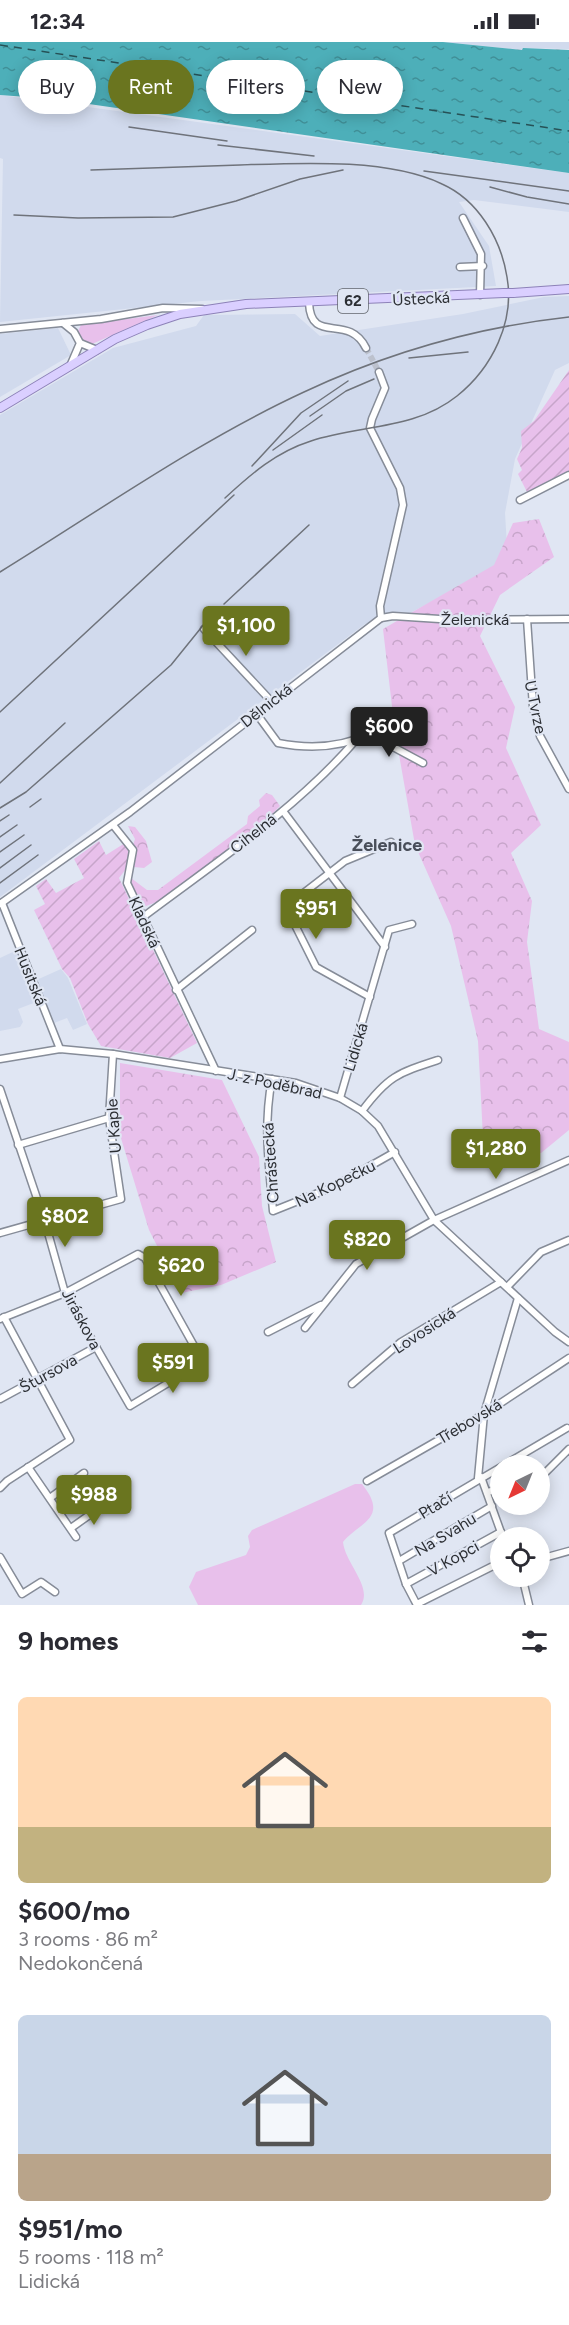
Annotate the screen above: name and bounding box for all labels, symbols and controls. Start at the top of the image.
text: 12:34 [30,8,85,35]
chip: Buy [18,60,96,114]
chip: Rent [108,60,194,114]
chip: Filters [206,60,305,114]
chip: New [317,60,403,114]
street label: Ústecká [392,287,450,310]
road number: 62 [338,289,368,313]
pin: $1,100 [197,606,295,657]
street label: Želenická [441,610,509,629]
text: $1,100 [216,613,276,637]
street label: Dělnická [237,679,296,731]
street label: U Tvrze [521,679,550,736]
pin: $600 [353,707,425,758]
text: $600 [365,714,413,738]
street label: Cihelná [226,809,280,857]
district label: Želenice [352,834,422,856]
pin: $951 [280,889,352,940]
street label: Kladská [125,894,165,951]
text: $951 [295,896,337,920]
street label: Husitská [10,944,51,1008]
street label: Lidická [339,1021,372,1074]
street label: J. z Poděbrad [226,1064,324,1103]
street label: U Kaple [102,1098,125,1154]
street label: Chrástecká [258,1122,283,1204]
pin: $1,280 [447,1129,545,1180]
text: $1,280 [465,1136,527,1160]
street label: Na Kopečku [292,1156,378,1211]
pin: $802 [29,1197,101,1248]
text: $802 [41,1204,89,1228]
pin: $820 [331,1220,403,1271]
text: $820 [343,1227,391,1251]
pin: $620 [145,1246,217,1297]
text: $620 [157,1253,205,1277]
street label: Jiráskova [58,1286,105,1353]
street label: Lovosická [390,1303,459,1358]
pin: $591 [137,1343,209,1394]
street label: Štursova [16,1350,80,1397]
text: $591 [152,1350,194,1374]
street label: Třebovská [433,1395,505,1448]
north arrow [490,1455,550,1515]
map controls [490,1455,550,1587]
pin: $988 [58,1475,130,1526]
text: $988 [70,1482,118,1506]
street label: Ptačí [415,1487,457,1523]
street label: Na Svahu [411,1509,480,1560]
button: locate [490,1527,550,1587]
street label: V Kopci [424,1537,482,1580]
text: 9 homes [18,1625,118,1657]
icon: filters [518,1625,551,1658]
icon: home [231,1736,339,1844]
text: $600/mo [18,1895,130,1927]
text: 3 rooms · 86 m² [18,1927,158,1951]
text: Nedokončená [18,1951,143,1975]
icon: home [231,2054,339,2162]
text: $951/mo [18,2213,123,2245]
text: 5 rooms · 118 m² [18,2245,164,2269]
text: Lidická [18,2269,80,2293]

